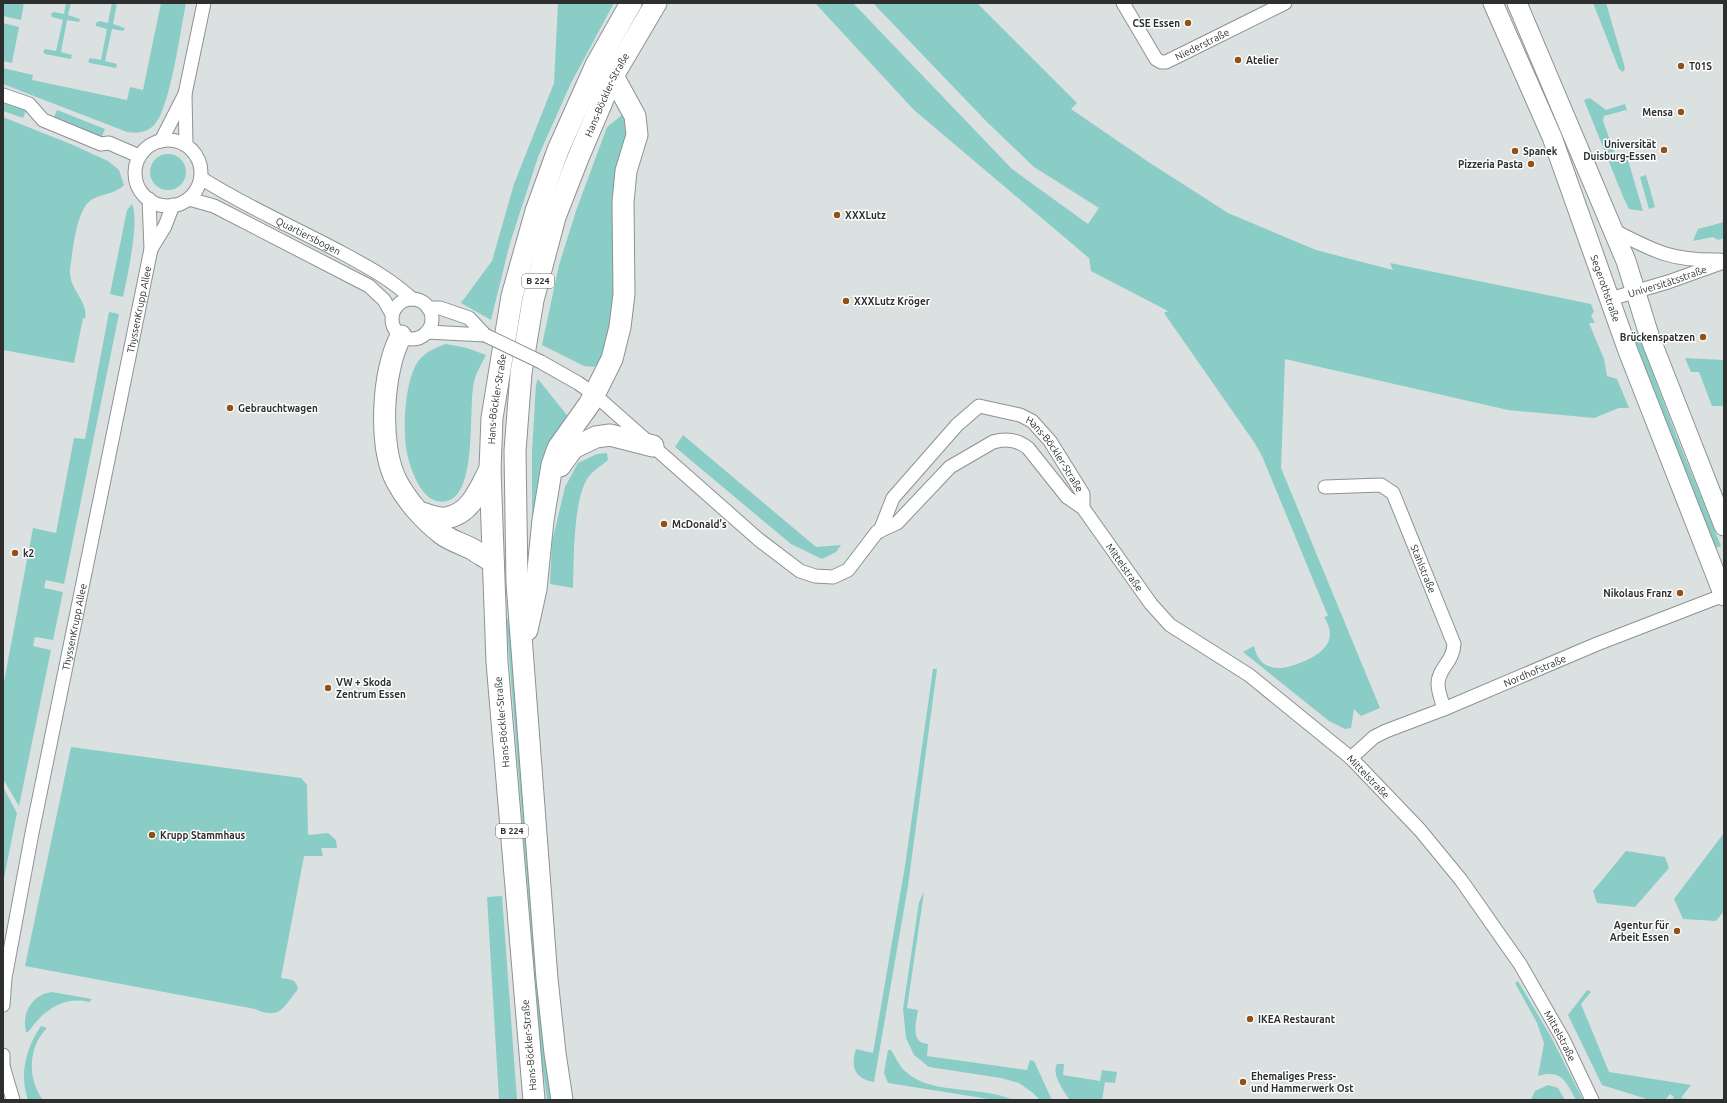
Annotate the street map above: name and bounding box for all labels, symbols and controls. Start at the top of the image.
place label: CSE Essen [1132,18,1180,29]
marker: CSE Essen [1183,18,1193,28]
street label: Niederstraße [1173,26,1231,62]
street label: Hans-Böckler-Straße [582,51,631,138]
marker: Atelier [1233,55,1243,65]
place label: Atelier [1246,55,1280,66]
marker: T01S [1676,61,1686,71]
place label: T01S [1689,61,1712,72]
place label: Mensa [1642,107,1673,118]
marker: Mensa [1676,107,1686,117]
place label: Universität Duisburg-Essen [1583,139,1657,162]
marker: Universität Duisburg-Essen [1659,145,1669,155]
marker: Spanek [1510,146,1520,156]
place label: Spanek [1523,146,1558,157]
place label: Pizzeria Pasta [1458,159,1523,170]
marker: Pizzeria Pasta [1526,159,1536,169]
marker: XXXLutz [832,210,842,220]
place label: XXXLutz [845,210,886,221]
street label: Quartiersbogen [274,215,343,257]
street label: Segerothstraße [1589,253,1623,323]
street label: Universitätsstraße [1627,263,1708,299]
street label: ThyssenKrupp Allee [124,265,153,354]
road number: B 224 [522,274,554,288]
marker: XXXLutz Kröger [841,296,851,306]
place label: XXXLutz Kröger [854,296,931,307]
place label: Brückenspatzen [1620,332,1695,343]
marker: Brückenspatzen [1698,332,1708,342]
street label: Hans-Böckler-Straße [485,353,508,445]
marker: Gebrauchtwagen [225,403,235,413]
place label: Gebrauchtwagen [238,403,318,414]
street label: Hans-Böckler-Straße [1024,414,1086,494]
marker: McDonald's [659,519,669,529]
place label: McDonald's [672,519,727,530]
street label: Mittelstraße [1104,541,1145,593]
street label: Stahlstraße [1409,543,1438,595]
marker: k2 [10,548,20,558]
place label: k2 [23,548,35,559]
street label: ThyssenKrupp Allee [60,582,88,671]
place label: Nikolaus Franz [1603,588,1672,599]
marker: Nikolaus Franz [1675,588,1685,598]
street label: Nordhofstraße [1502,652,1567,689]
street label: Hans-Böckler-Straße [493,676,511,768]
place label: VW + Skoda Zentrum Essen [336,677,406,700]
marker: VW + Skoda Zentrum Essen [323,683,333,693]
street label: Mittelstraße [1345,752,1392,800]
road number: B 224 [496,824,528,838]
marker: Krupp Stammhaus [147,830,157,840]
place label: Krupp Stammhaus [160,830,246,841]
place label: Agentur für Arbeit Essen [1610,920,1670,943]
marker: Agentur für Arbeit Essen [1672,926,1682,936]
street label: Hans-Böckler-Straße [520,999,538,1091]
street label: Mittelstraße [1542,1008,1578,1063]
marker: IKEA Restaurant [1245,1014,1255,1024]
place label: IKEA Restaurant [1258,1014,1336,1025]
place label: Ehemaliges Press- und Hammerwerk Ost [1251,1071,1354,1094]
marker: Ehemaliges Press- und Hammerwerk Ost [1238,1077,1248,1087]

